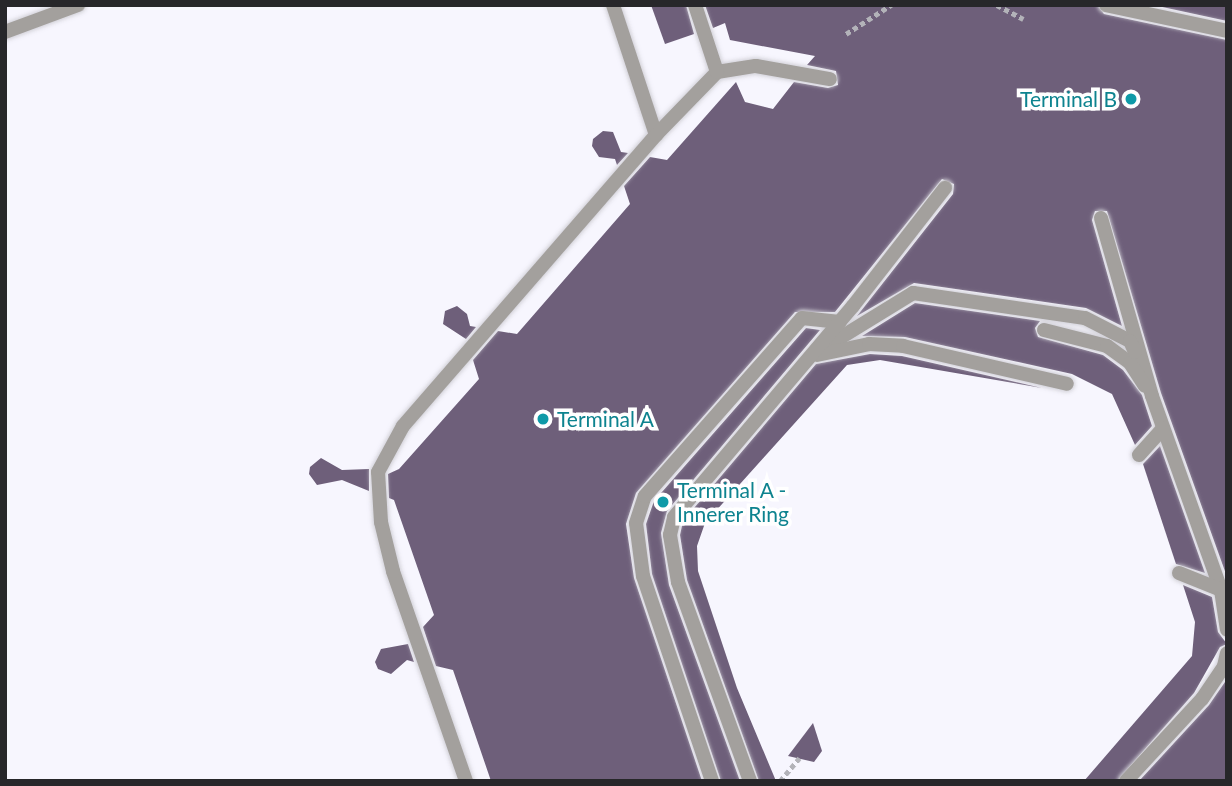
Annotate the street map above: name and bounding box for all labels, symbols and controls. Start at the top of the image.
place label: Terminal B [1020,86,1117,112]
marker: Terminal B [1123,91,1139,107]
place label: Terminal A [557,406,655,432]
marker: Terminal A [535,411,551,427]
place label: Terminal A - Innerer Ring [677,477,789,527]
marker: Terminal A - Innerer Ring [655,494,671,510]

